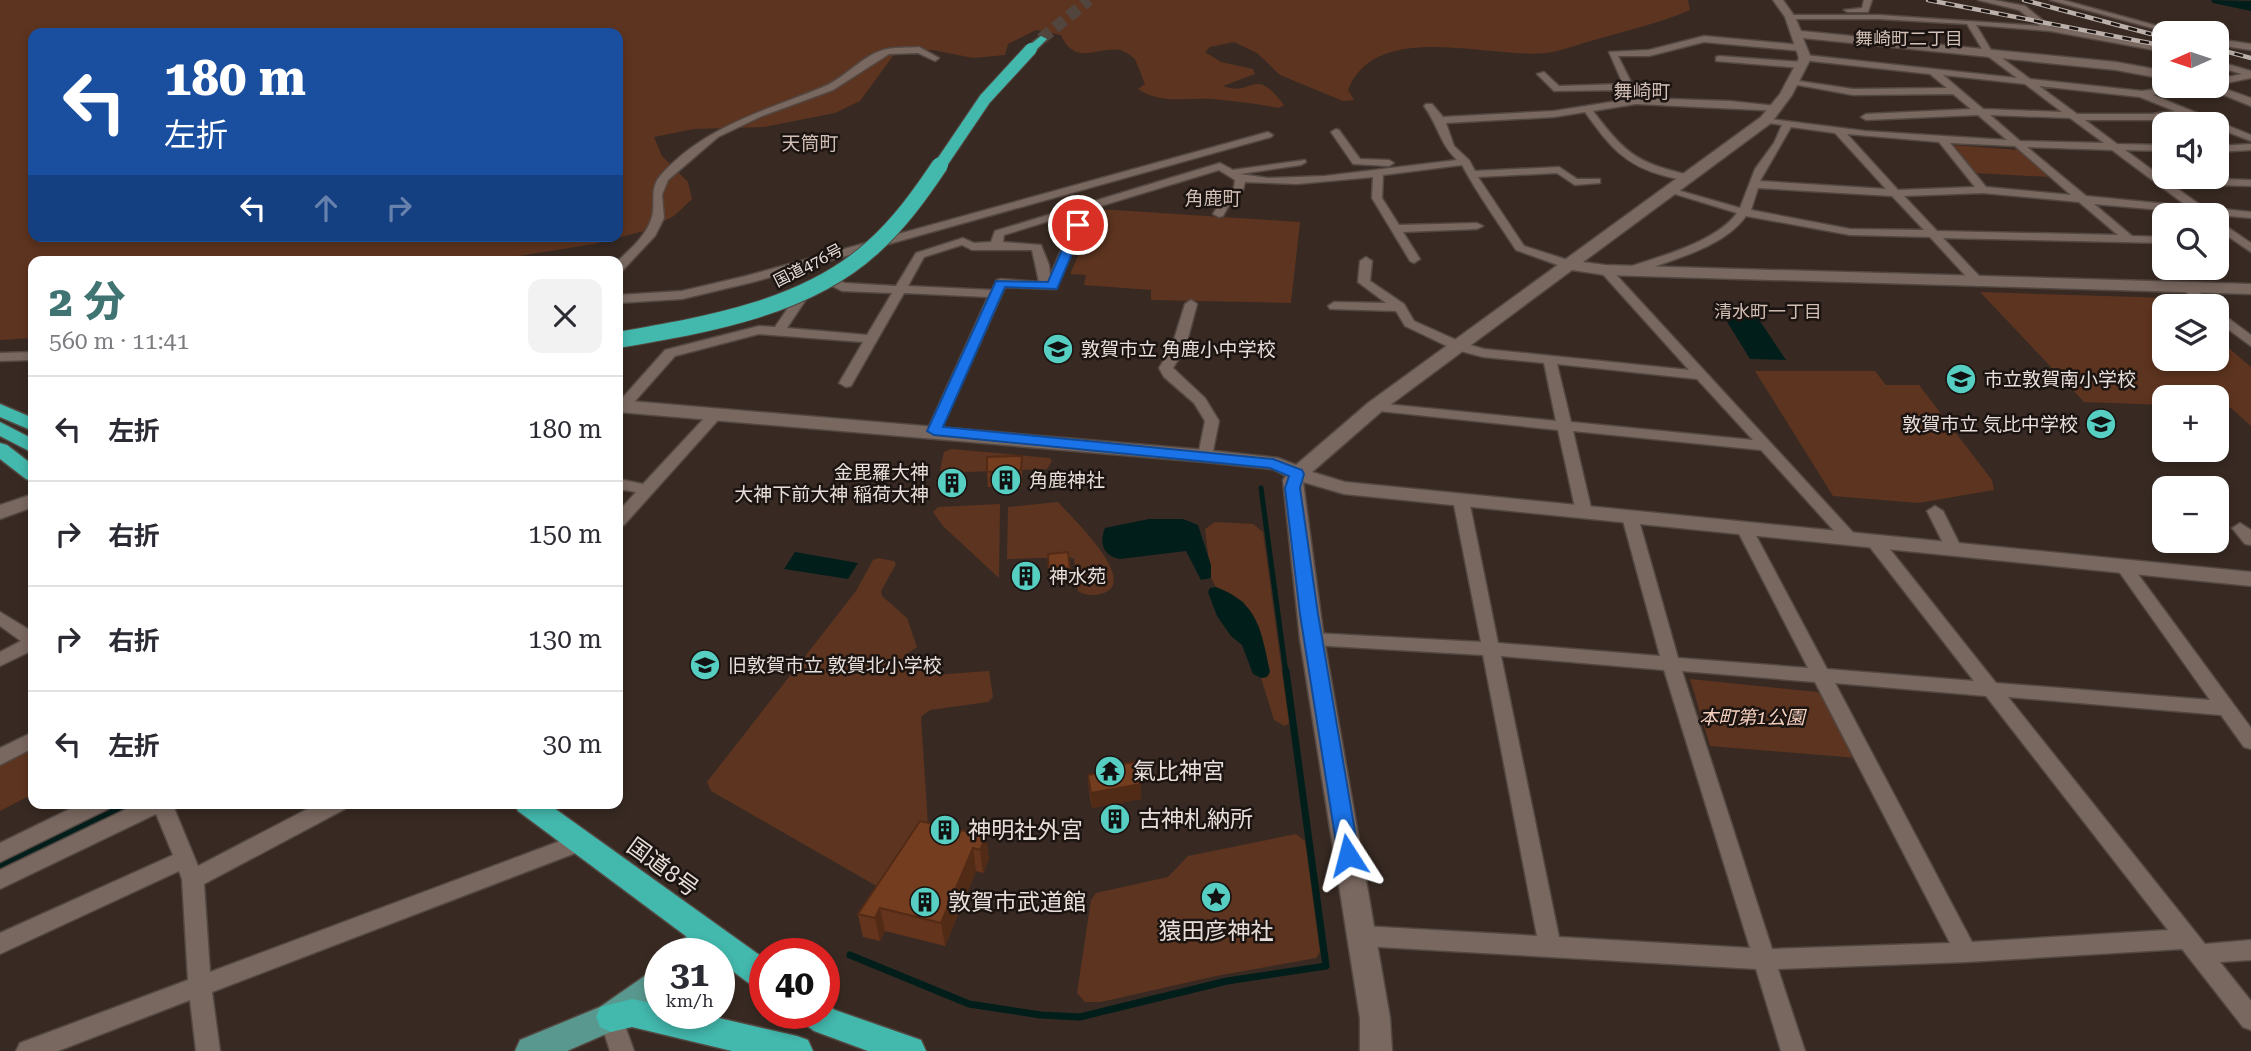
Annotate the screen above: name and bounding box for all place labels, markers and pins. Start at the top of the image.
pin [1048,195,1108,255]
school or university icon: 敦賀市立 角鹿小中学校 [1041,332,1075,366]
place label: 敦賀市立 角鹿小中学校 [1081,338,1276,361]
school or university icon: 市立敦賀南小学校 [1944,362,1978,396]
place label: 市立敦賀南小学校 [1984,368,2136,391]
school or university icon: 敦賀市立 気比中学校 [2084,407,2118,441]
place label: 敦賀市立 気比中学校 [1902,413,2078,436]
place label: 金毘羅大神 大神下前大神 稲荷大神 [734,461,929,506]
building icon: 角鹿神社 [989,463,1023,497]
building icon: 金毘羅大神 大神下前大神 稲荷大神 [935,466,969,500]
place label: 角鹿神社 [1029,469,1105,492]
building icon: 神水苑 [1009,559,1043,593]
place label: 神水苑 [1049,565,1106,588]
school or university icon: 旧敦賀市立 敦賀北小学校 [688,648,722,682]
place label: 旧敦賀市立 敦賀北小学校 [728,654,942,677]
temple icon: 氣比神宮 [1093,754,1127,788]
place label: 氣比神宮 [1133,758,1225,785]
building icon: 古神札納所 [1098,802,1132,836]
place label: 古神札納所 [1138,806,1253,833]
building icon: 神明社外宮 [928,813,962,847]
place label: 神明社外宮 [968,817,1083,844]
place icon: 猿田彦神社 [1199,880,1233,914]
building icon: 敦賀市武道館 [908,885,942,919]
place label: 敦賀市武道館 [948,889,1086,916]
place label: 猿田彦神社 [1159,918,1274,945]

